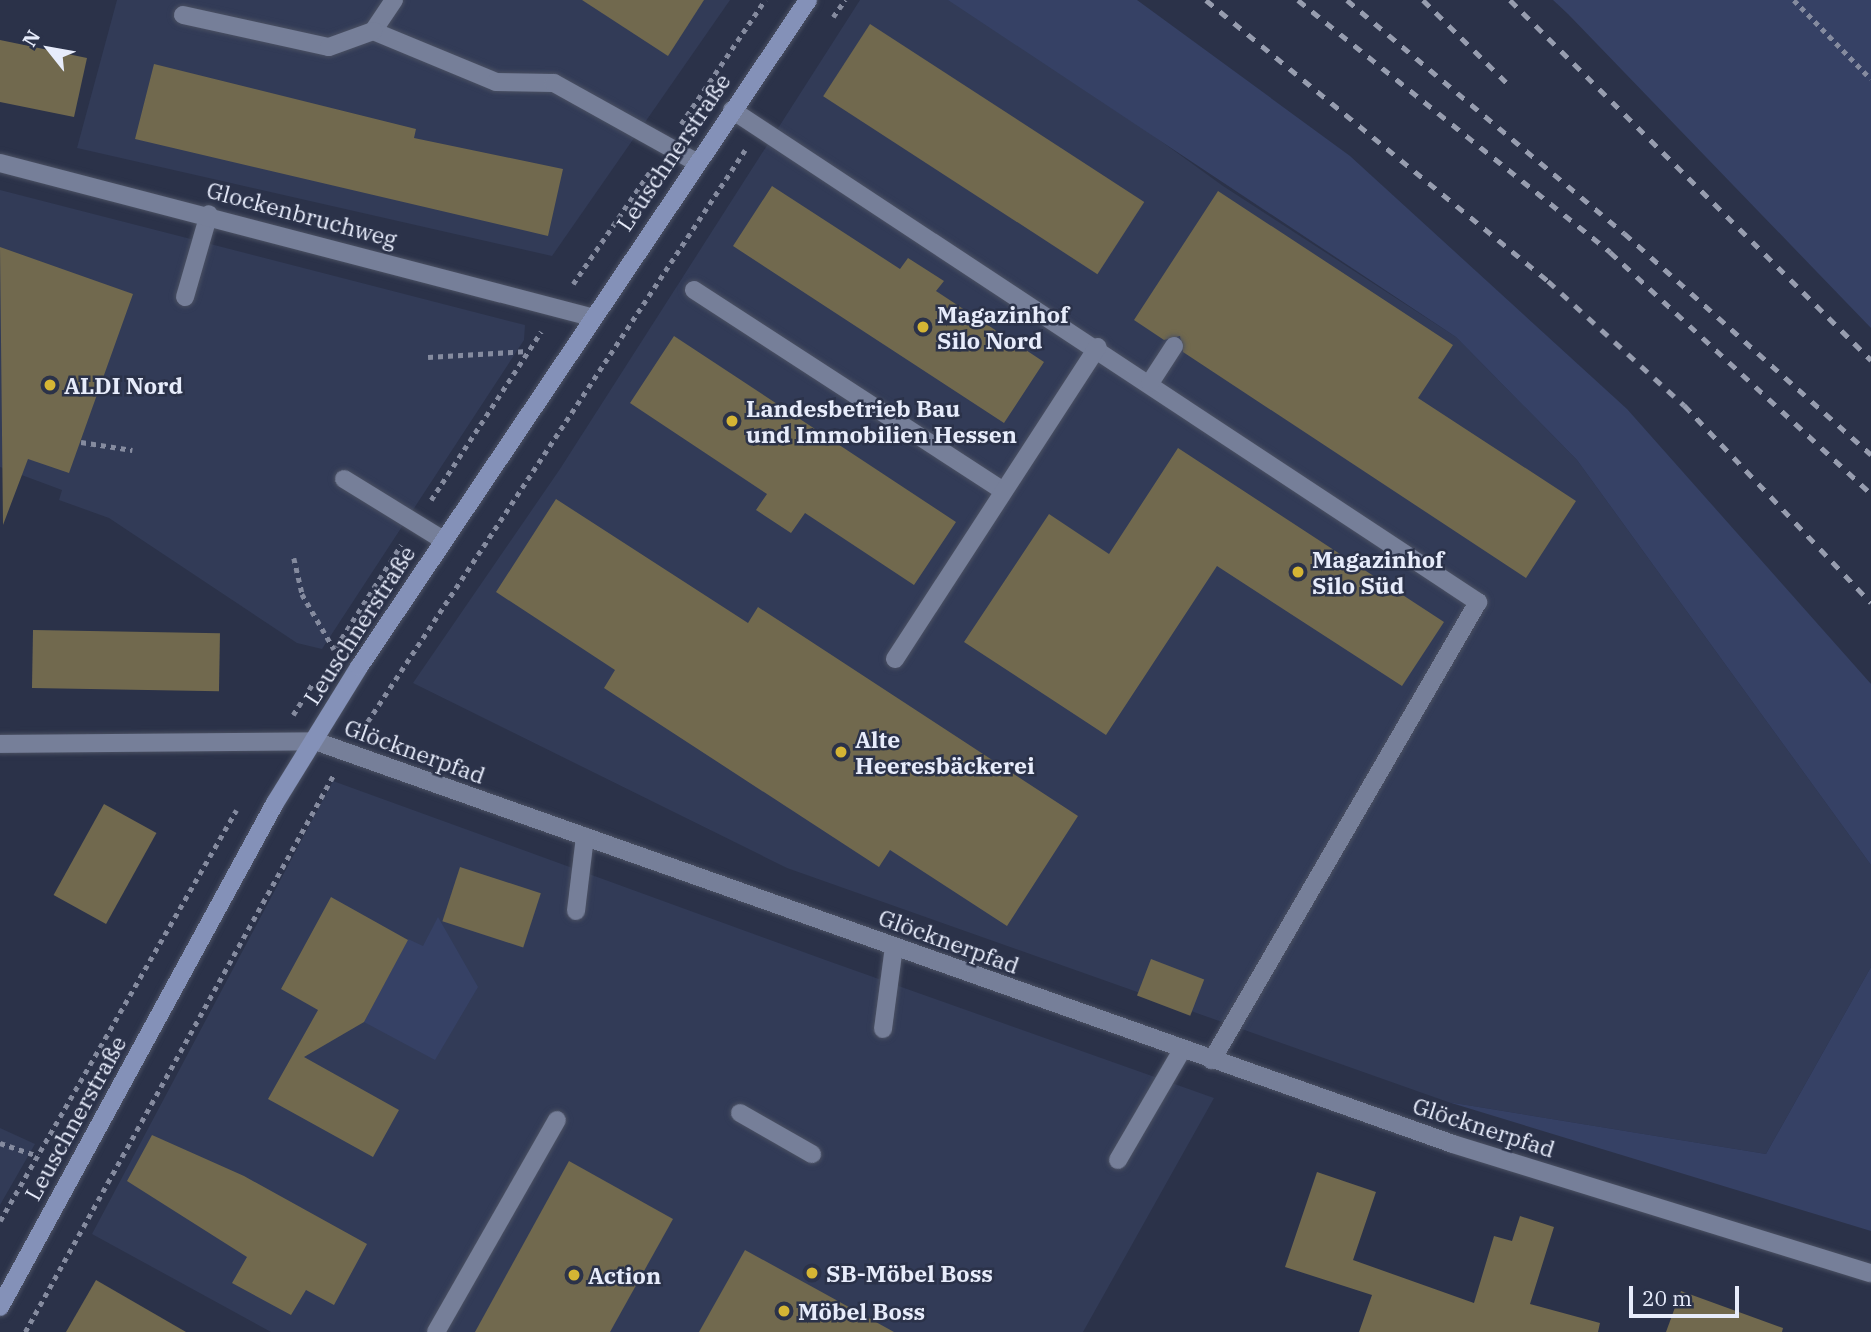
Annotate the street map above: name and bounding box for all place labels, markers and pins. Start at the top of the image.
place label: Magazinhof Silo Nord [937,300,1069,354]
marker: Magazinhof Silo Nord [915,319,931,335]
place label: ALDI Nord [64,371,183,399]
marker: ALDI Nord [42,377,58,393]
place label: Landesbetrieb Bau und Immobilien Hessen [746,394,1017,448]
marker: Landesbetrieb Bau und Immobilien Hessen [724,413,740,429]
place label: Magazinhof Silo Süd [1312,545,1444,599]
marker: Magazinhof Silo Süd [1290,564,1306,580]
place label: Alte Heeresbäckerei [855,725,1035,779]
marker: Alte Heeresbäckerei [833,744,849,760]
place label: SB-Möbel Boss [826,1259,993,1287]
place label: Action [588,1261,661,1289]
marker: SB-Möbel Boss [804,1265,820,1281]
marker: Action [566,1267,582,1283]
place label: Möbel Boss [798,1297,925,1325]
marker: Möbel Boss [776,1303,792,1319]

